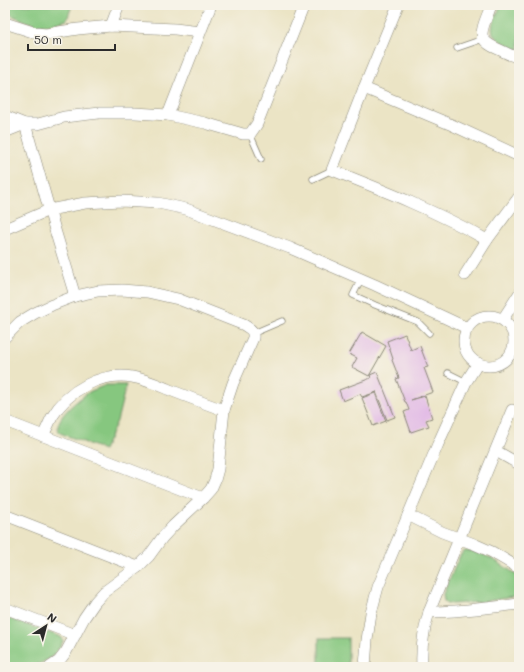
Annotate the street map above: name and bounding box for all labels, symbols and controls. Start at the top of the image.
scale bar [28,26,115,52]
text: 50 m [34,31,62,47]
north arrow [26,606,66,646]
text: N [44,609,60,626]

